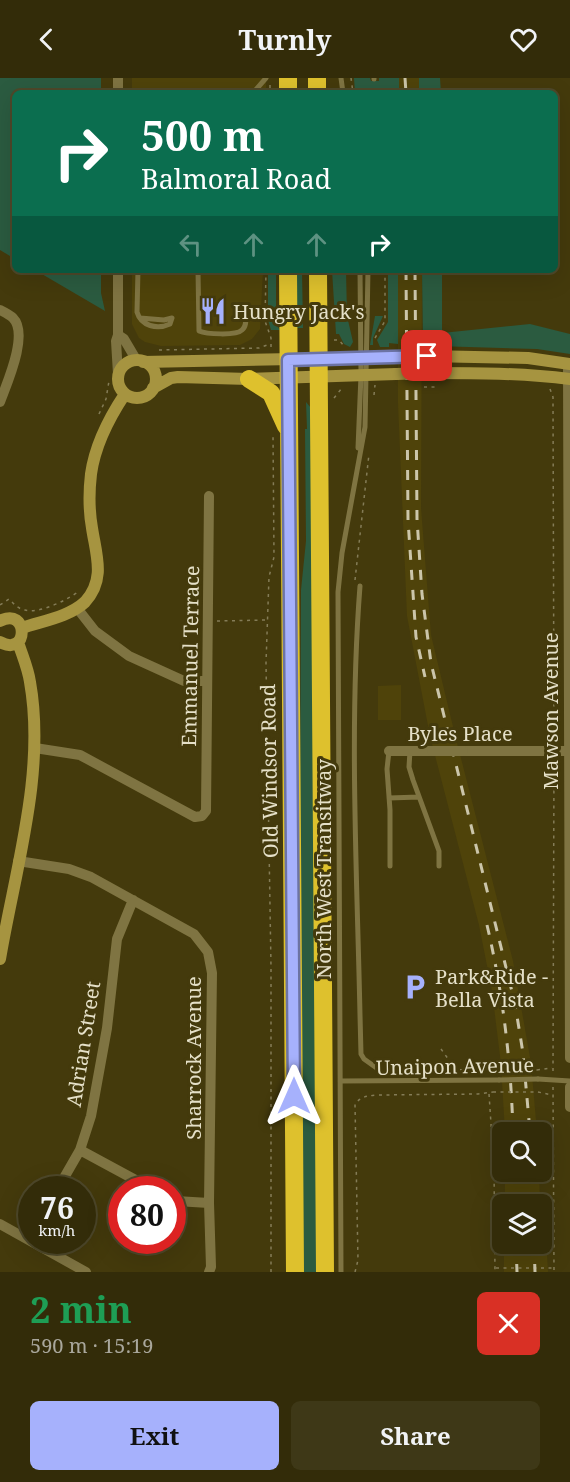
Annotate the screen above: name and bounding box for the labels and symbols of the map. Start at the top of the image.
restaurant icon: Hungry Jack's [198,296,228,326]
place label: Hungry Jack's [233,298,365,325]
pin [401,330,452,381]
street label: Emmanuel Terrace [175,565,205,747]
street label: Mawson Avenue [537,632,564,790]
street label: Old Windsor Road [254,684,284,858]
street label: Byles Place [407,720,513,747]
street label: North West Transitway [310,758,337,979]
place label: Park&Ride - Bella Vista [435,963,548,1013]
parking icon: Park&Ride - Bella Vista [400,972,430,1002]
street label: Sharrock Avenue [180,976,207,1140]
street label: Adrian Street [60,979,106,1109]
street label: Unaipon Avenue [376,1051,534,1081]
position arrow [262,1064,326,1128]
speed limit sign: 80 [108,1176,186,1254]

